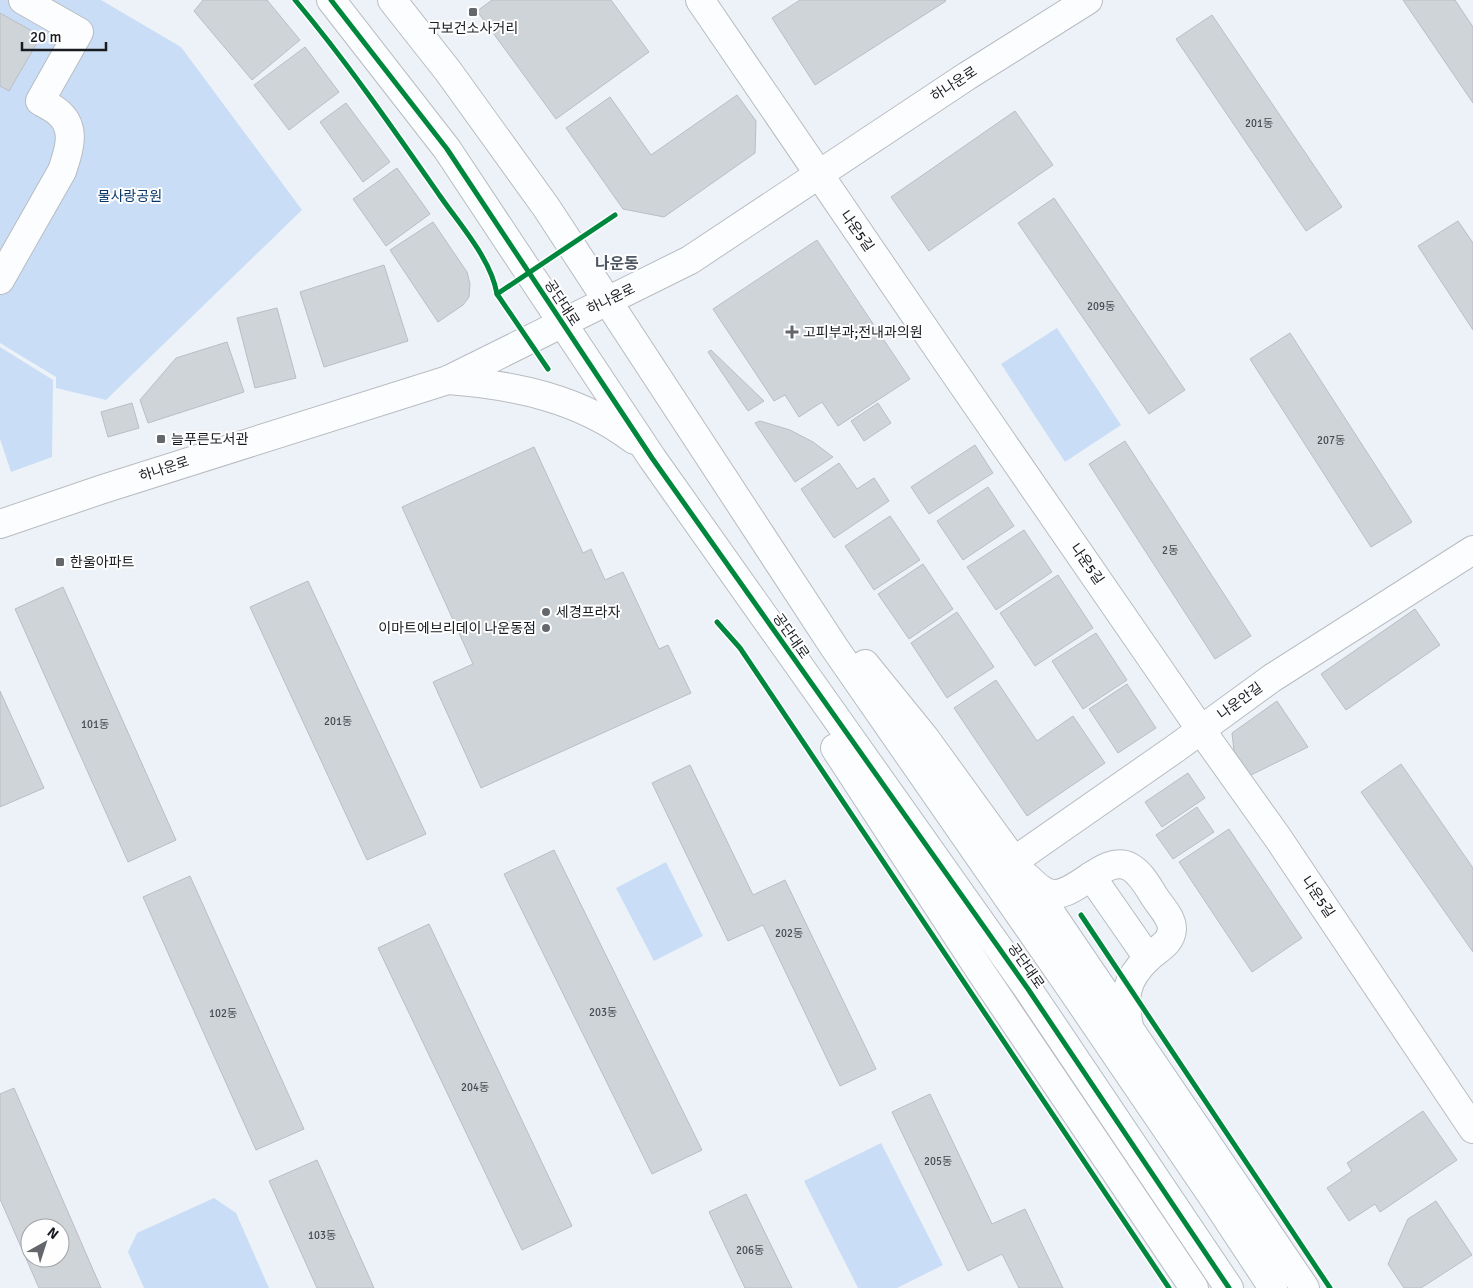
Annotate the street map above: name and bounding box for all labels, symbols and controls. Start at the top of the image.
marker: 구보건소사거리 [467,6,479,18]
scale bar [22,20,106,52]
place label: 구보건소사거리 [428,20,518,37]
text: 20 m [30,28,61,46]
street label: 하나운로 [928,63,980,105]
house number: 201동 [1245,117,1273,130]
park label: 물사랑공원 [98,188,162,205]
street label: 나운5길 [837,207,877,255]
district label: 나운동 [595,254,639,274]
street label: 공단대로 [541,277,583,329]
street label: 하나운로 [584,280,638,318]
house number: 209동 [1087,300,1115,313]
place label: 고피부과;전내과의원 [803,324,923,341]
marker: 고피부과;전내과의원 [785,325,799,339]
place label: 늘푸른도서관 [171,431,248,448]
marker: 늘푸른도서관 [155,433,167,445]
house number: 207동 [1317,434,1345,447]
street label: 하나운로 [137,453,191,485]
street label: 나운5길 [1067,540,1107,588]
house number: 2동 [1162,544,1178,557]
place label: 한울아파트 [70,554,135,571]
marker: 한울아파트 [54,556,66,568]
place label: 세경프라자 [556,604,621,621]
marker: 세경프라자 [540,606,552,618]
street label: 공단대로 [769,610,813,662]
place label: 이마트에브리데이 나운동점 [378,620,536,637]
marker: 이마트에브리데이 나운동점 [540,622,552,634]
street label: 나운안길 [1214,679,1266,723]
house number: 201동 [324,715,352,728]
house number: 101동 [81,718,109,731]
street label: 나운5길 [1298,873,1338,921]
house number: 202동 [775,927,803,940]
street label: 공단대로 [1004,940,1048,992]
house number: 203동 [589,1006,617,1019]
house number: 102동 [209,1007,237,1020]
house number: 204동 [461,1081,489,1094]
house number: 205동 [924,1155,952,1168]
north arrow [20,1218,70,1268]
text: N [44,1224,62,1243]
house number: 103동 [308,1229,336,1242]
house number: 206동 [736,1244,764,1257]

